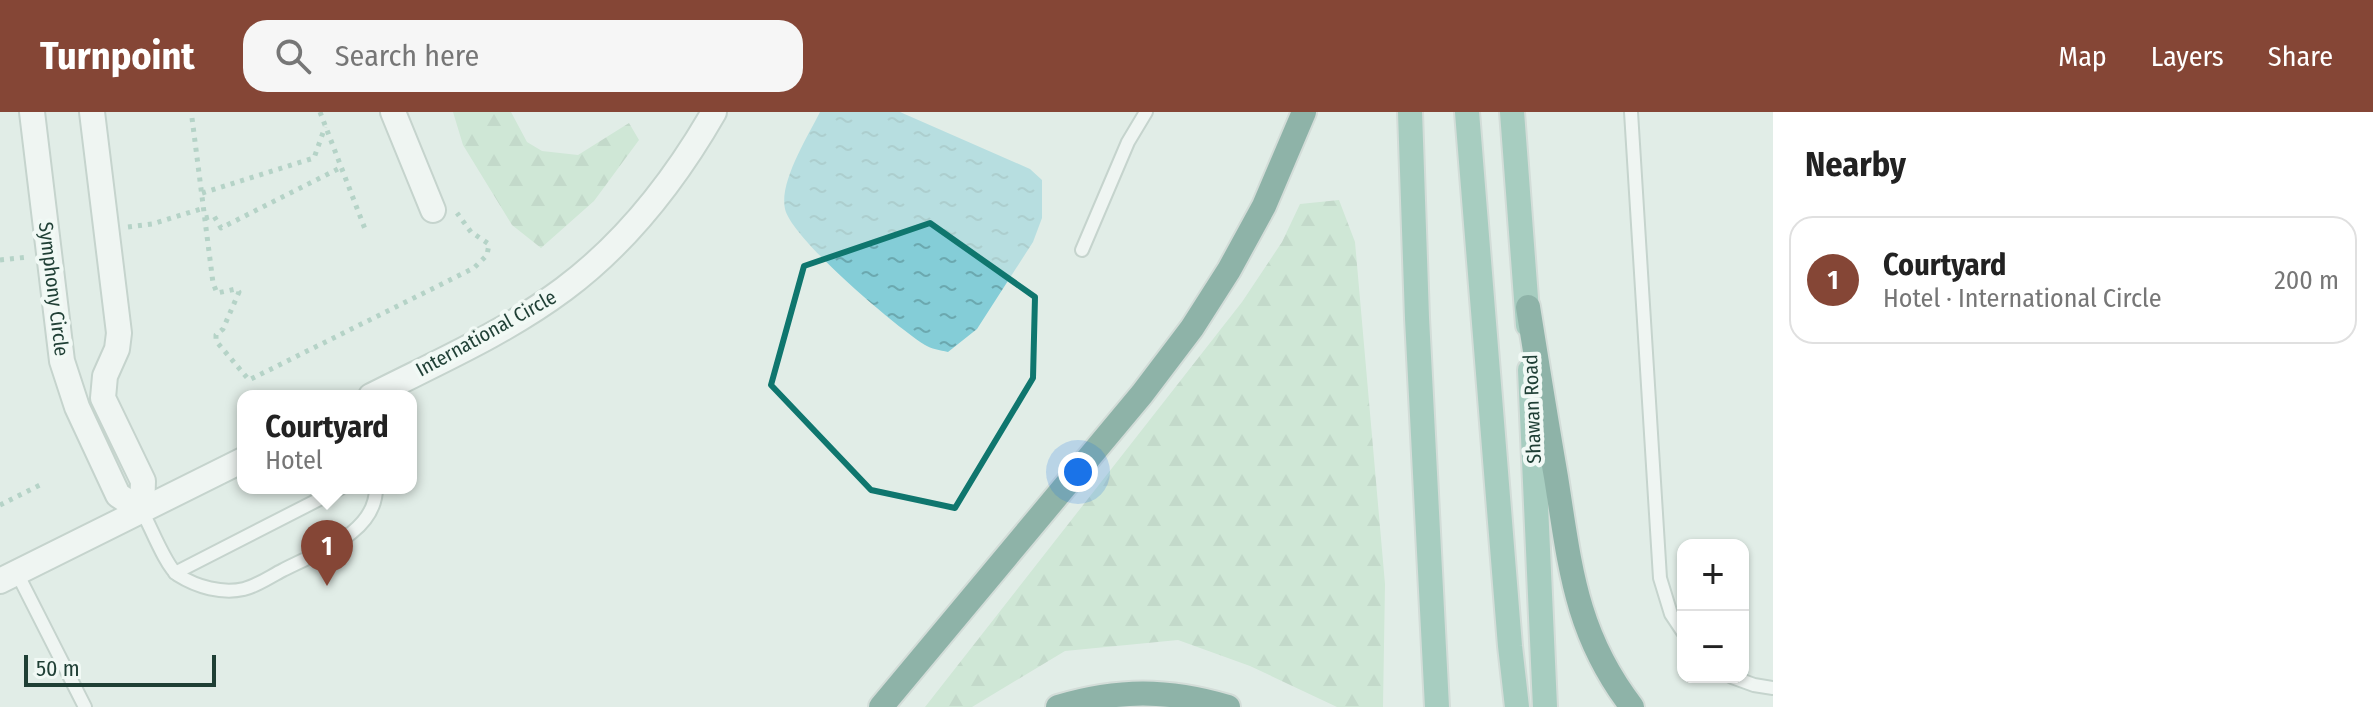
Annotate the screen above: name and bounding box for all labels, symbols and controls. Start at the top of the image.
search box [243,20,803,92]
text: Turnpoint [40,33,195,79]
icon: search [271,34,315,78]
text: Search here [335,38,479,74]
text: Map [2058,40,2107,73]
text: Layers [2151,40,2224,73]
text: Share [2268,40,2333,73]
text: Nearby [1805,144,1906,185]
street label: Symphony Circle [34,221,74,357]
text: Courtyard [1883,247,2006,283]
text: 1 [1828,265,1839,296]
text: 200 m [2274,265,2339,296]
text: Hotel · International Circle [1883,283,2162,314]
street label: International Circle [412,285,560,381]
street label: Shawan Road [1518,354,1546,464]
popup [237,390,417,494]
text: Courtyard [265,409,389,445]
text: Hotel [265,445,323,476]
your location [1058,452,1098,492]
pin: 1 [301,520,353,586]
map controls [1677,539,1749,683]
button: + [1677,539,1749,611]
button: − [1677,611,1749,683]
scale bar [24,651,216,687]
text: 50 m [36,655,80,682]

